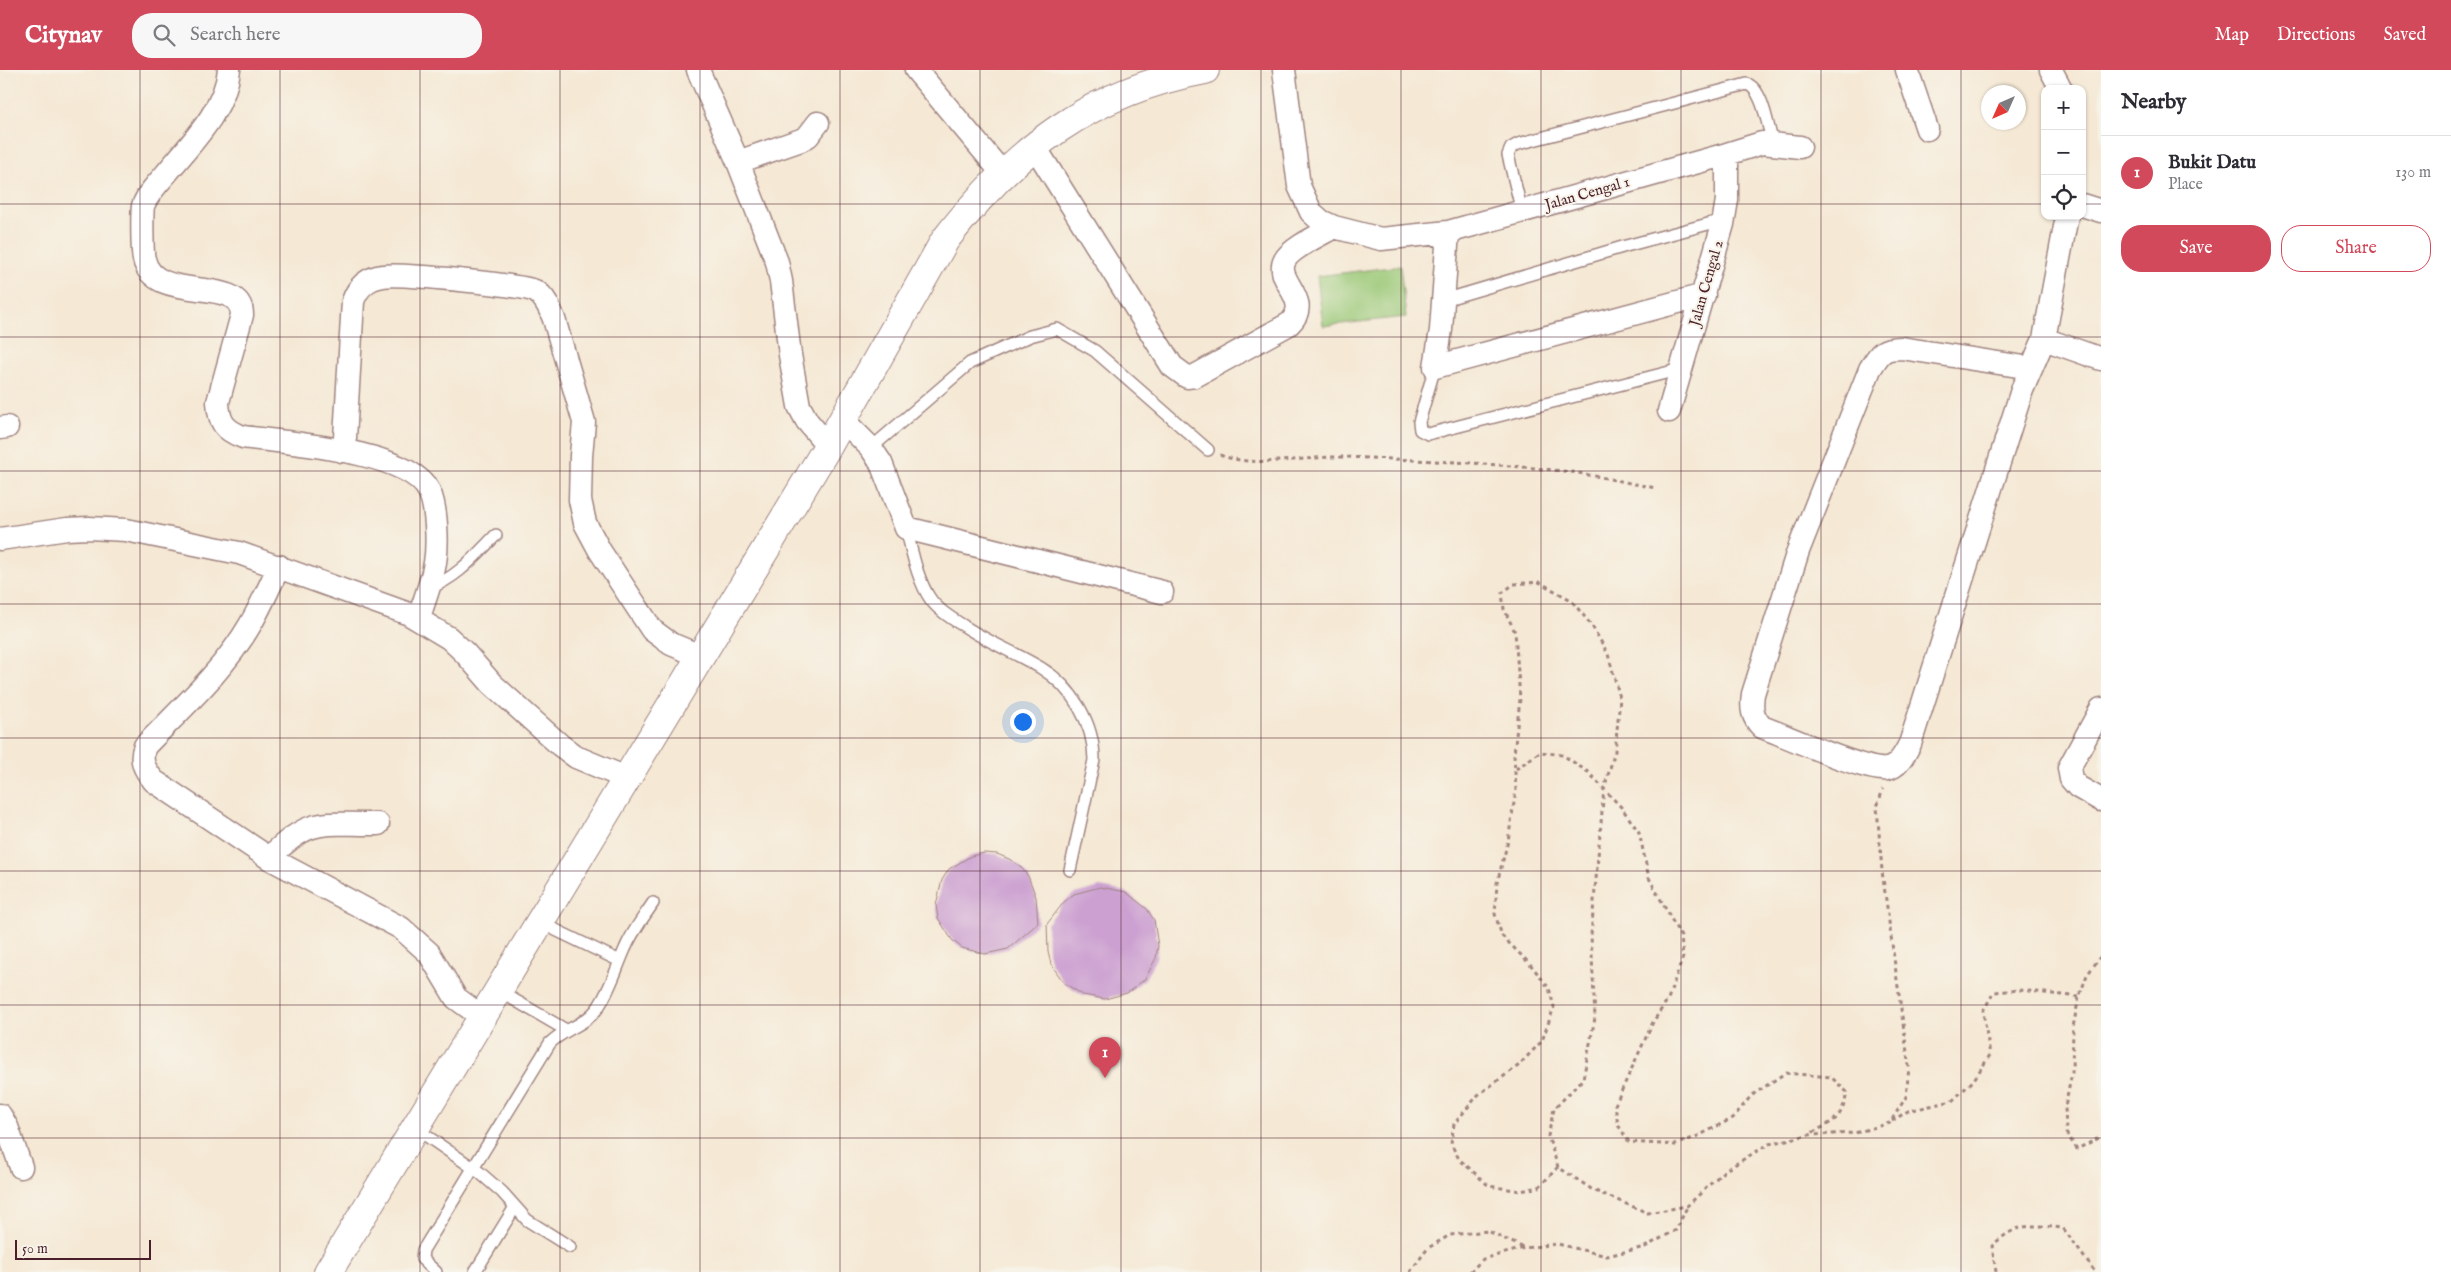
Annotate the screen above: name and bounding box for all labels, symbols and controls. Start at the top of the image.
search box [132,13,482,58]
text: Citynav [25,20,102,51]
icon: search [150,21,178,49]
text: Search here [190,23,281,47]
text: Map [2215,24,2249,47]
text: Directions [2277,24,2355,47]
text: Saved [2383,24,2426,47]
north arrow [1981,85,2026,130]
map controls [2041,85,2086,220]
button: + [2041,85,2086,130]
text: Nearby [2121,89,2186,116]
button: − [2041,130,2086,175]
text: Bukit Datu [2168,151,2256,175]
text: 1 [2134,163,2140,183]
text: 130 m [2395,163,2431,183]
street label: Jalan Cengal 1 [1541,172,1632,215]
button: locate [2041,175,2086,220]
text: Place [2168,175,2203,195]
button: Save [2121,225,2271,272]
button: Share [2281,225,2431,272]
street label: Jalan Cengal 2 [1685,238,1728,330]
your location [1010,709,1036,735]
pin: 1 [1089,1037,1121,1078]
scale bar [15,1237,151,1260]
text: 50 m [22,1240,48,1258]

